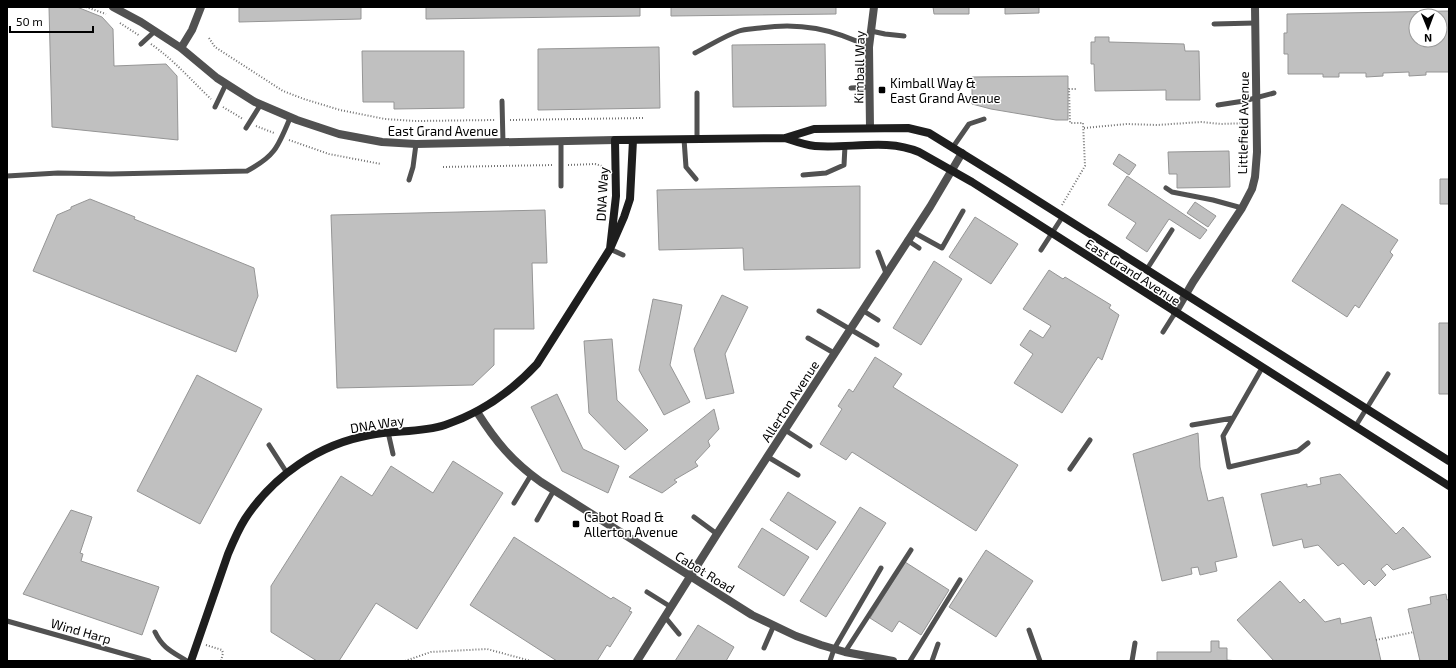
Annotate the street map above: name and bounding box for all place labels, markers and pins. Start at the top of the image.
place label: Kimball Way & East Grand Avenue [890,75,1001,106]
marker: Kimball Way & East Grand Avenue [877,85,887,95]
place label: Cabot Road & Allerton Avenue [584,509,678,540]
marker: Cabot Road & Allerton Avenue [571,519,581,529]

